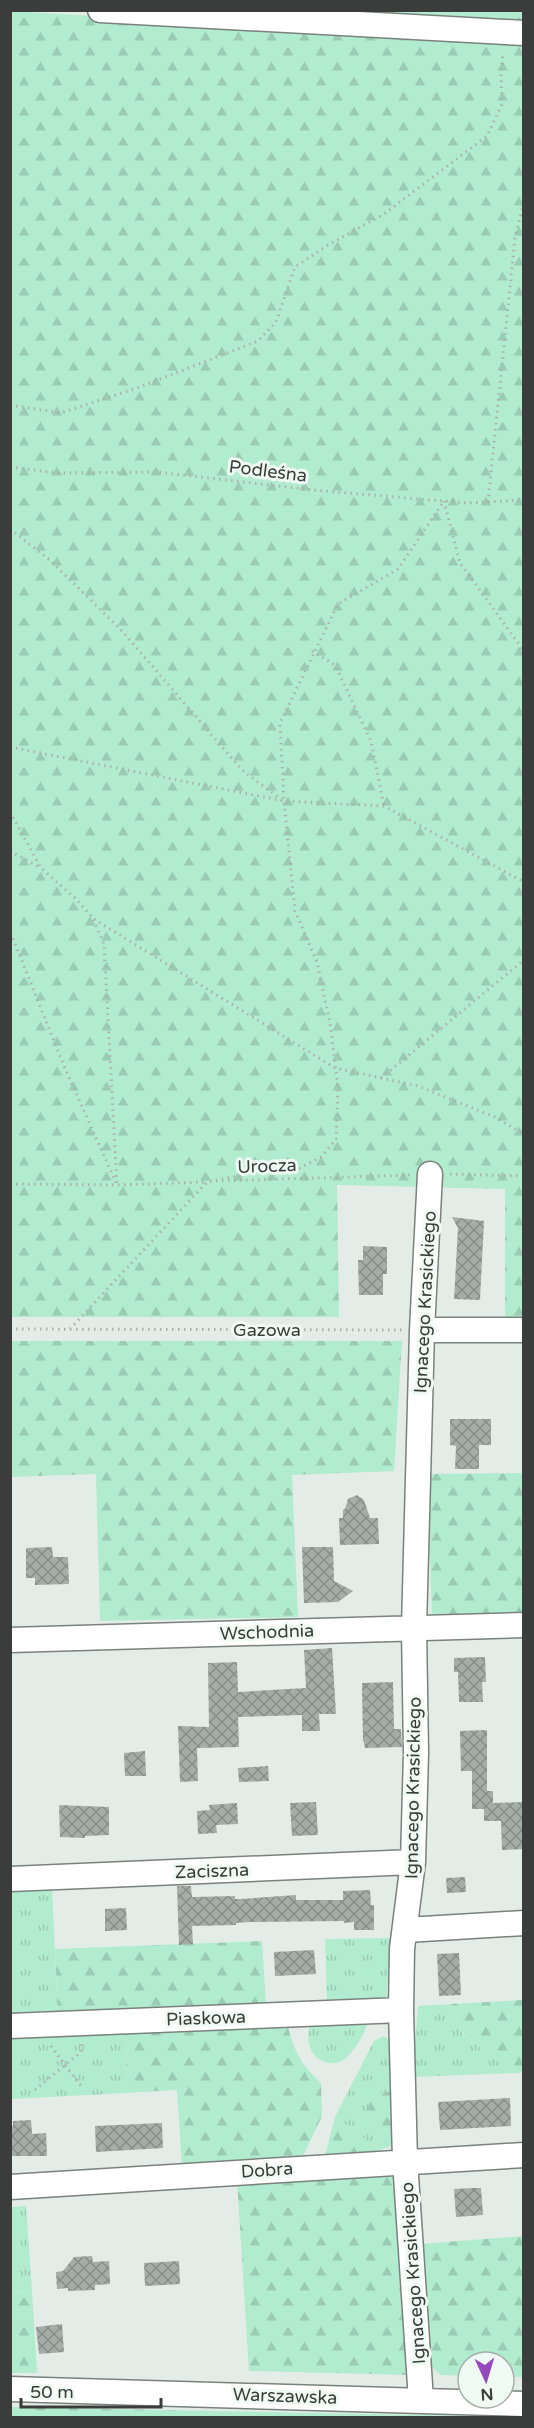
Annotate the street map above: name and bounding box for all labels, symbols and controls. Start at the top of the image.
street label: Podleśna [228,455,308,487]
street label: Urocza [237,1154,297,1178]
street label: Ignacego Krasickiego [409,1210,441,1394]
street label: Gazowa [233,1319,301,1341]
street label: Wschodnia [219,1619,315,1645]
street label: Ignacego Krasickiego [400,1696,426,1879]
street label: Zaciszna [174,1859,250,1883]
street label: Piaskowa [166,2006,246,2030]
street label: Dobra [240,2157,294,2183]
street label: Ignacego Krasickiego [396,2181,430,2365]
north arrow [456,2350,516,2410]
scale bar [21,2371,160,2409]
text: 50 m [30,2381,74,2403]
street label: Warszawska [232,2383,338,2409]
text: N [480,2384,494,2404]

